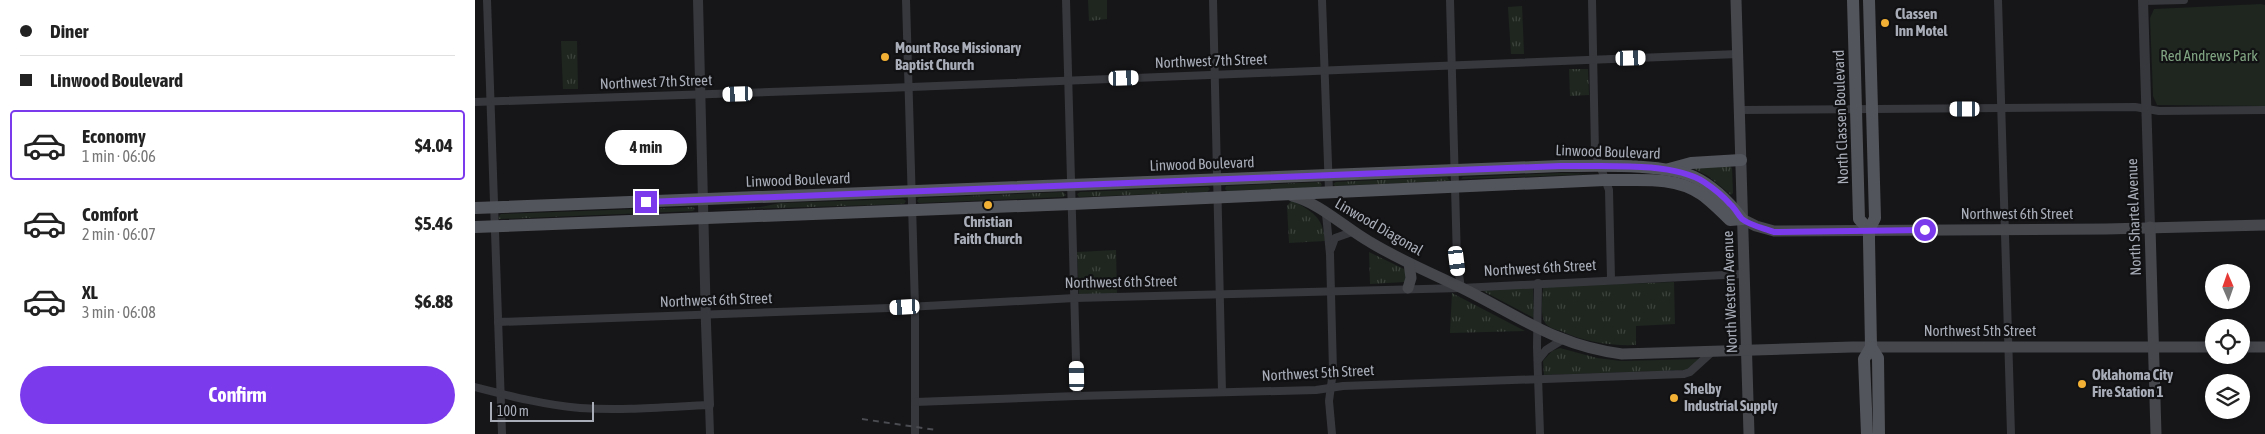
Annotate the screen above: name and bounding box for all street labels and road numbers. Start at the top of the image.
street label: North Classen Boulevard [1830,49,1851,185]
street label: Northwest 7th Street [1154,50,1268,71]
street label: Northwest 7th Street [599,71,713,92]
street label: Linwood Boulevard [1555,141,1661,162]
street label: Linwood Boulevard [1149,153,1255,174]
street label: North Shartel Avenue [2123,158,2144,276]
street label: Linwood Boulevard [745,169,851,190]
street label: Linwood Diagonal [1332,194,1426,259]
street label: Northwest 6th Street [1961,205,2073,222]
street label: North Western Avenue [1719,230,1740,354]
street label: Northwest 6th Street [1483,256,1597,279]
street label: Northwest 6th Street [1065,272,1177,291]
street label: Northwest 6th Street [659,289,773,310]
street label: Northwest 5th Street [1924,322,2036,339]
street label: Northwest 5th Street [1261,361,1375,384]

